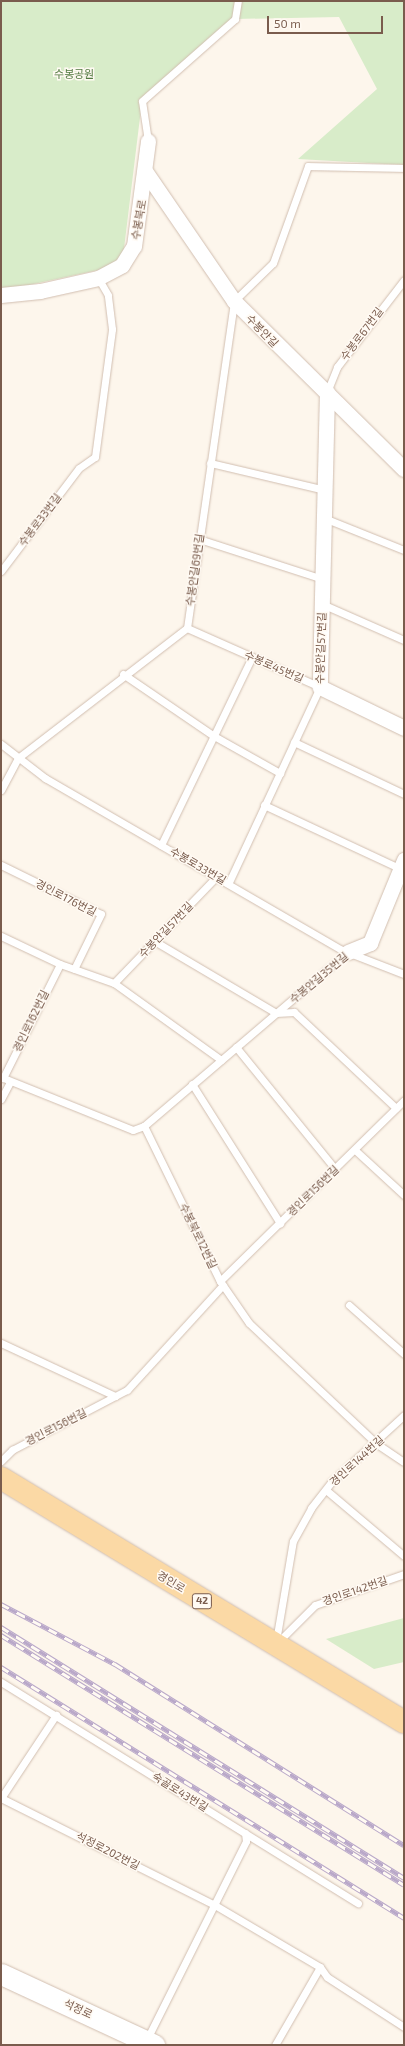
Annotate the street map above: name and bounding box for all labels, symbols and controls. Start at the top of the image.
scale bar [269,8,385,34]
text: 50 m [274,16,301,30]
park label: 수봉공원 [54,67,94,81]
street label: 수봉북로 [129,199,149,241]
street label: 수봉로67번길 [338,305,386,363]
street label: 수봉안길 [243,312,281,350]
street label: 수봉로33번길 [16,491,64,549]
street label: 수봉안길69번길 [183,533,207,607]
street label: 수봉안길57번길 [313,612,329,684]
street label: 수봉로45번길 [242,648,306,686]
street label: 수봉로33번길 [167,845,229,887]
street label: 경인로176번길 [33,877,99,919]
street label: 수봉안길57번길 [136,899,196,961]
street label: 수봉안길35번길 [287,950,351,1006]
street label: 경인로162번길 [10,988,52,1054]
street label: 경인로156번길 [284,1163,342,1219]
street label: 수봉북로12번길 [176,1201,220,1271]
street label: 경인로156번길 [23,1406,89,1448]
street label: 경인로144번길 [327,1433,387,1489]
street label: 경인로 [155,1569,187,1595]
street label: 경인로142번길 [321,1574,389,1608]
road number: 42 [191,1593,213,1609]
street label: 숙골로43번길 [150,1770,210,1814]
street label: 석정로202번길 [74,1829,142,1873]
street label: 석정로 [61,1997,95,2021]

